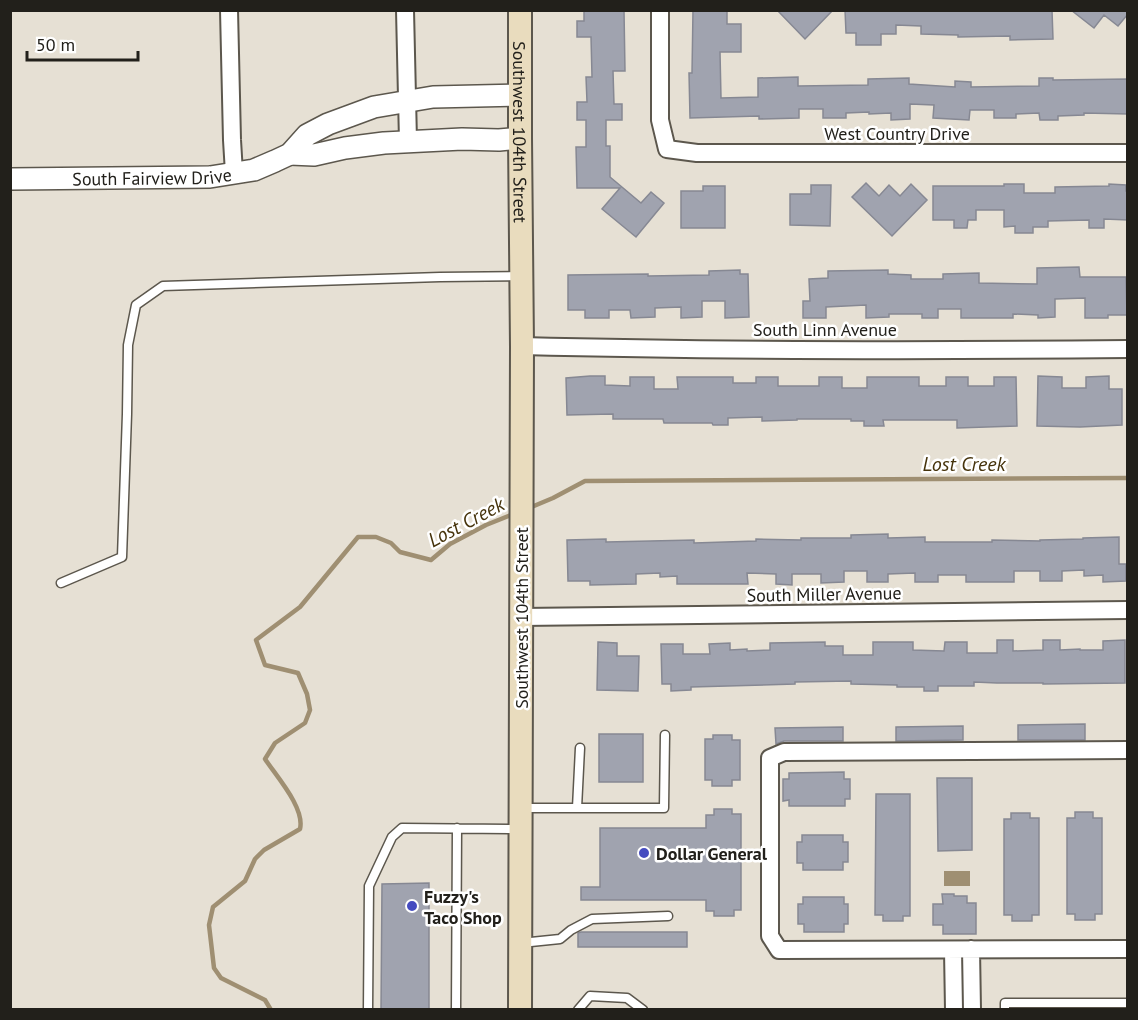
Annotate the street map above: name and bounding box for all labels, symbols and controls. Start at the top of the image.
scale bar [27,24,138,62]
text: 50 m [36,33,75,56]
street label: Southwest 104th Street [508,41,532,223]
street label: West Country Drive [824,122,970,145]
street label: South Fairview Drive [72,162,233,190]
street label: South Linn Avenue [753,318,897,341]
water label: Lost Creek [923,451,1007,477]
water label: Lost Creek [423,491,510,553]
street label: Southwest 104th Street [510,527,533,709]
street label: South Miller Avenue [746,581,902,607]
place label: Dollar General [656,842,768,865]
marker: Dollar General [637,846,651,860]
place label: Fuzzy's Taco Shop [424,885,502,929]
marker: Fuzzy's Taco Shop [405,899,419,913]

